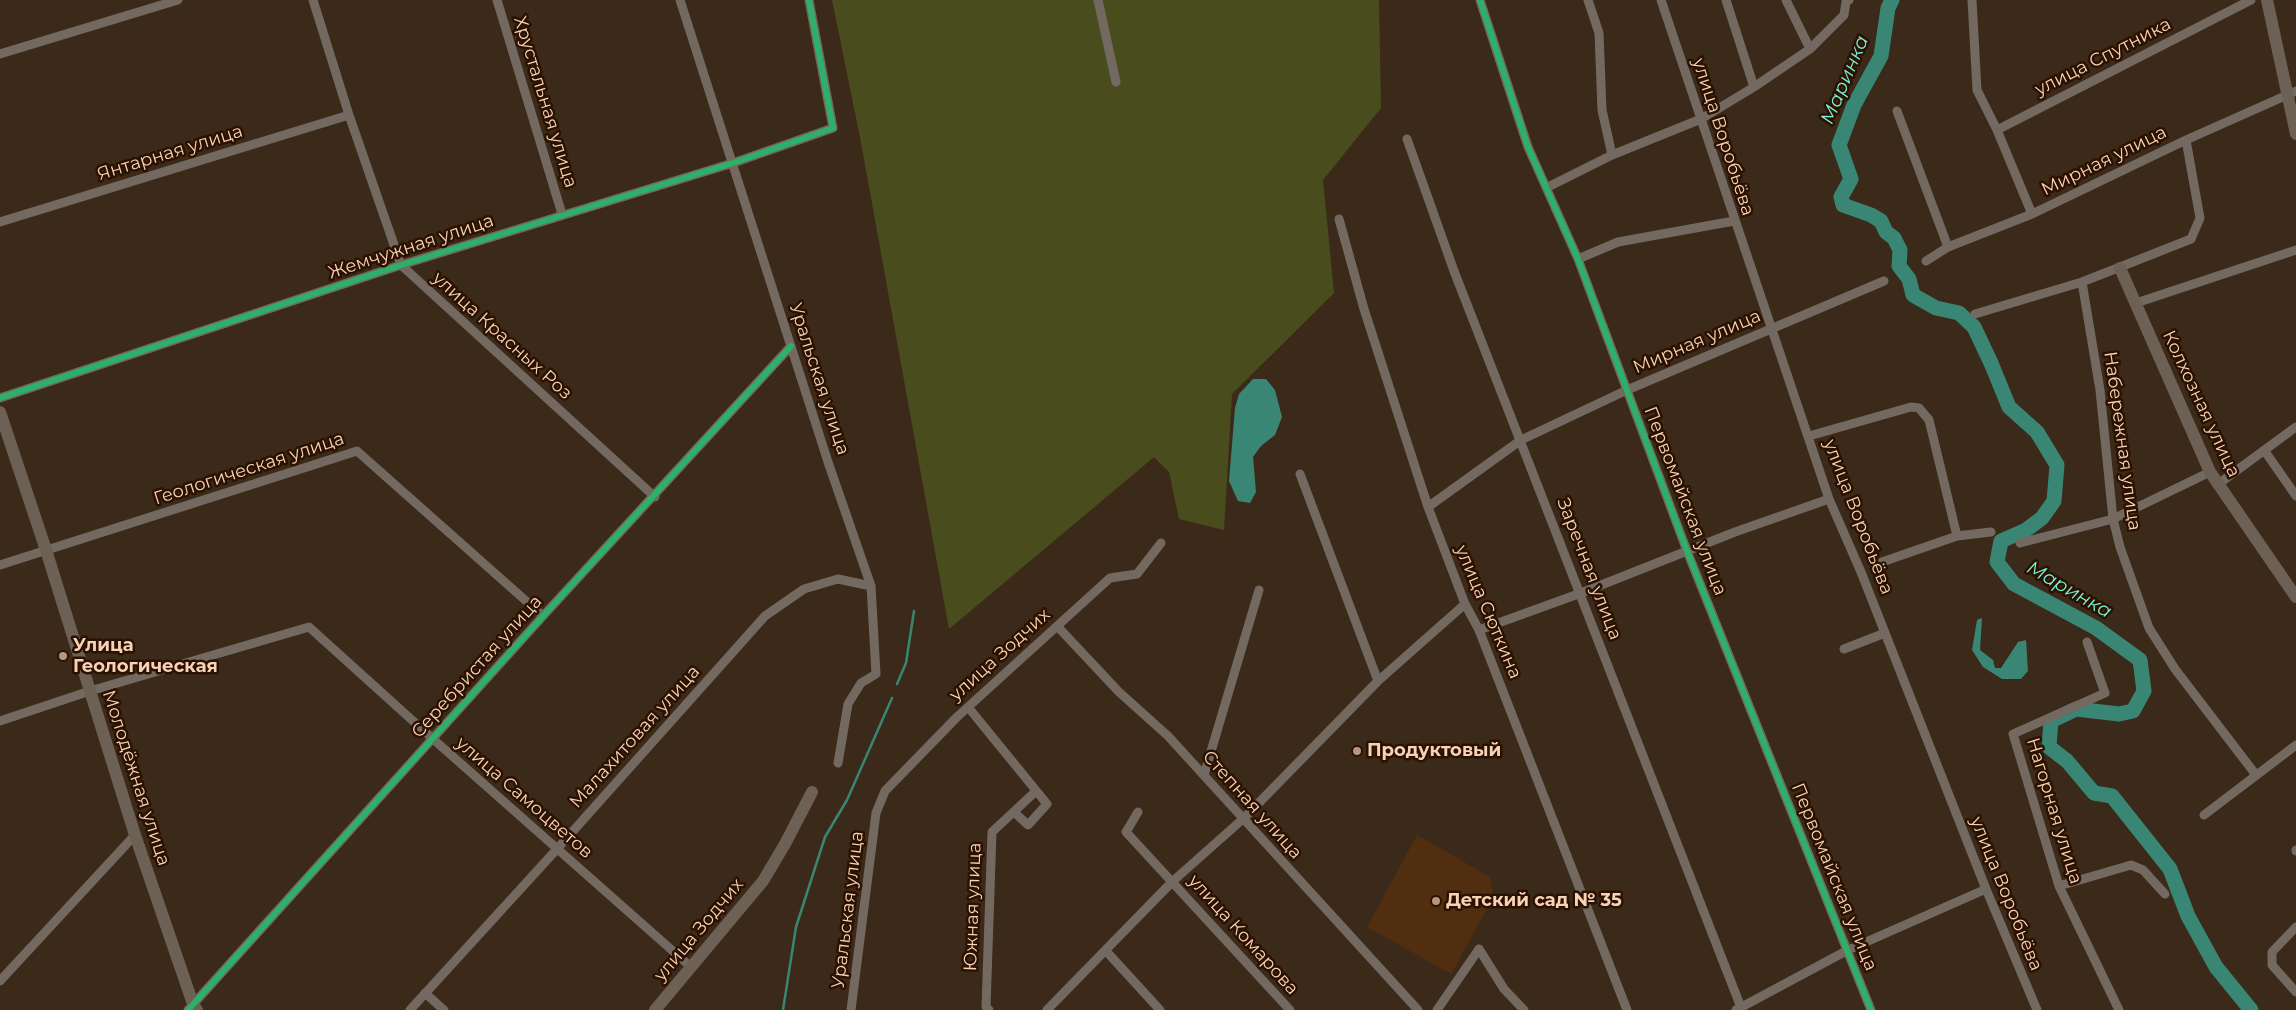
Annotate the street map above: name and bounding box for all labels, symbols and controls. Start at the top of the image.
street label: улица Спутника [2031,13,2175,101]
street label: Хрустальная улица [509,14,581,190]
water label: Маринка [1816,32,1874,128]
street label: улица Воробьёва [1687,56,1759,218]
street label: Янтарная улица [95,121,245,185]
street label: Мирная улица [2038,121,2170,201]
street label: Жемчужная улица [325,210,497,284]
street label: улица Красных Роз [428,268,576,404]
street label: Уральская улица [784,300,854,458]
street label: Мирная улица [1630,305,1764,379]
street label: Колхозная улица [2157,327,2245,481]
street label: Набережная улица [2099,350,2145,532]
street label: Первомайская улица [1639,404,1731,598]
street label: Геологическая улица [151,428,347,510]
street label: улица Воробьёва [1818,436,1898,598]
street label: Заречная улица [1552,495,1626,643]
street label: улица Сюткина [1450,542,1526,682]
water label: Маринка [2023,557,2115,623]
street label: Серебристая улица [407,591,547,743]
street label: улица Зодчих [945,604,1055,706]
place label: Улица Геологическая [73,635,218,678]
marker: Улица Геологическая [57,650,69,662]
street label: Малахитовая улица [565,661,705,813]
street label: Молодёжная улица [97,687,175,869]
street label: улица Самоцветов [451,733,597,863]
street label: Нагорная улица [2022,735,2086,887]
place label: Продуктовый [1367,740,1501,762]
marker: Продуктовый [1351,745,1363,757]
street label: Степная улица [1198,746,1306,864]
street label: Первомайская улица [1786,780,1882,974]
street label: улица Воробьёва [1965,814,2047,974]
street label: Уральская улица [828,830,868,990]
street label: Южная улица [960,842,986,972]
street label: улица Комарова [1183,870,1303,1000]
street label: улица Зодчих [650,874,748,986]
place label: Детский сад № 35 [1446,890,1622,912]
marker: Детский сад № 35 [1430,895,1442,907]

